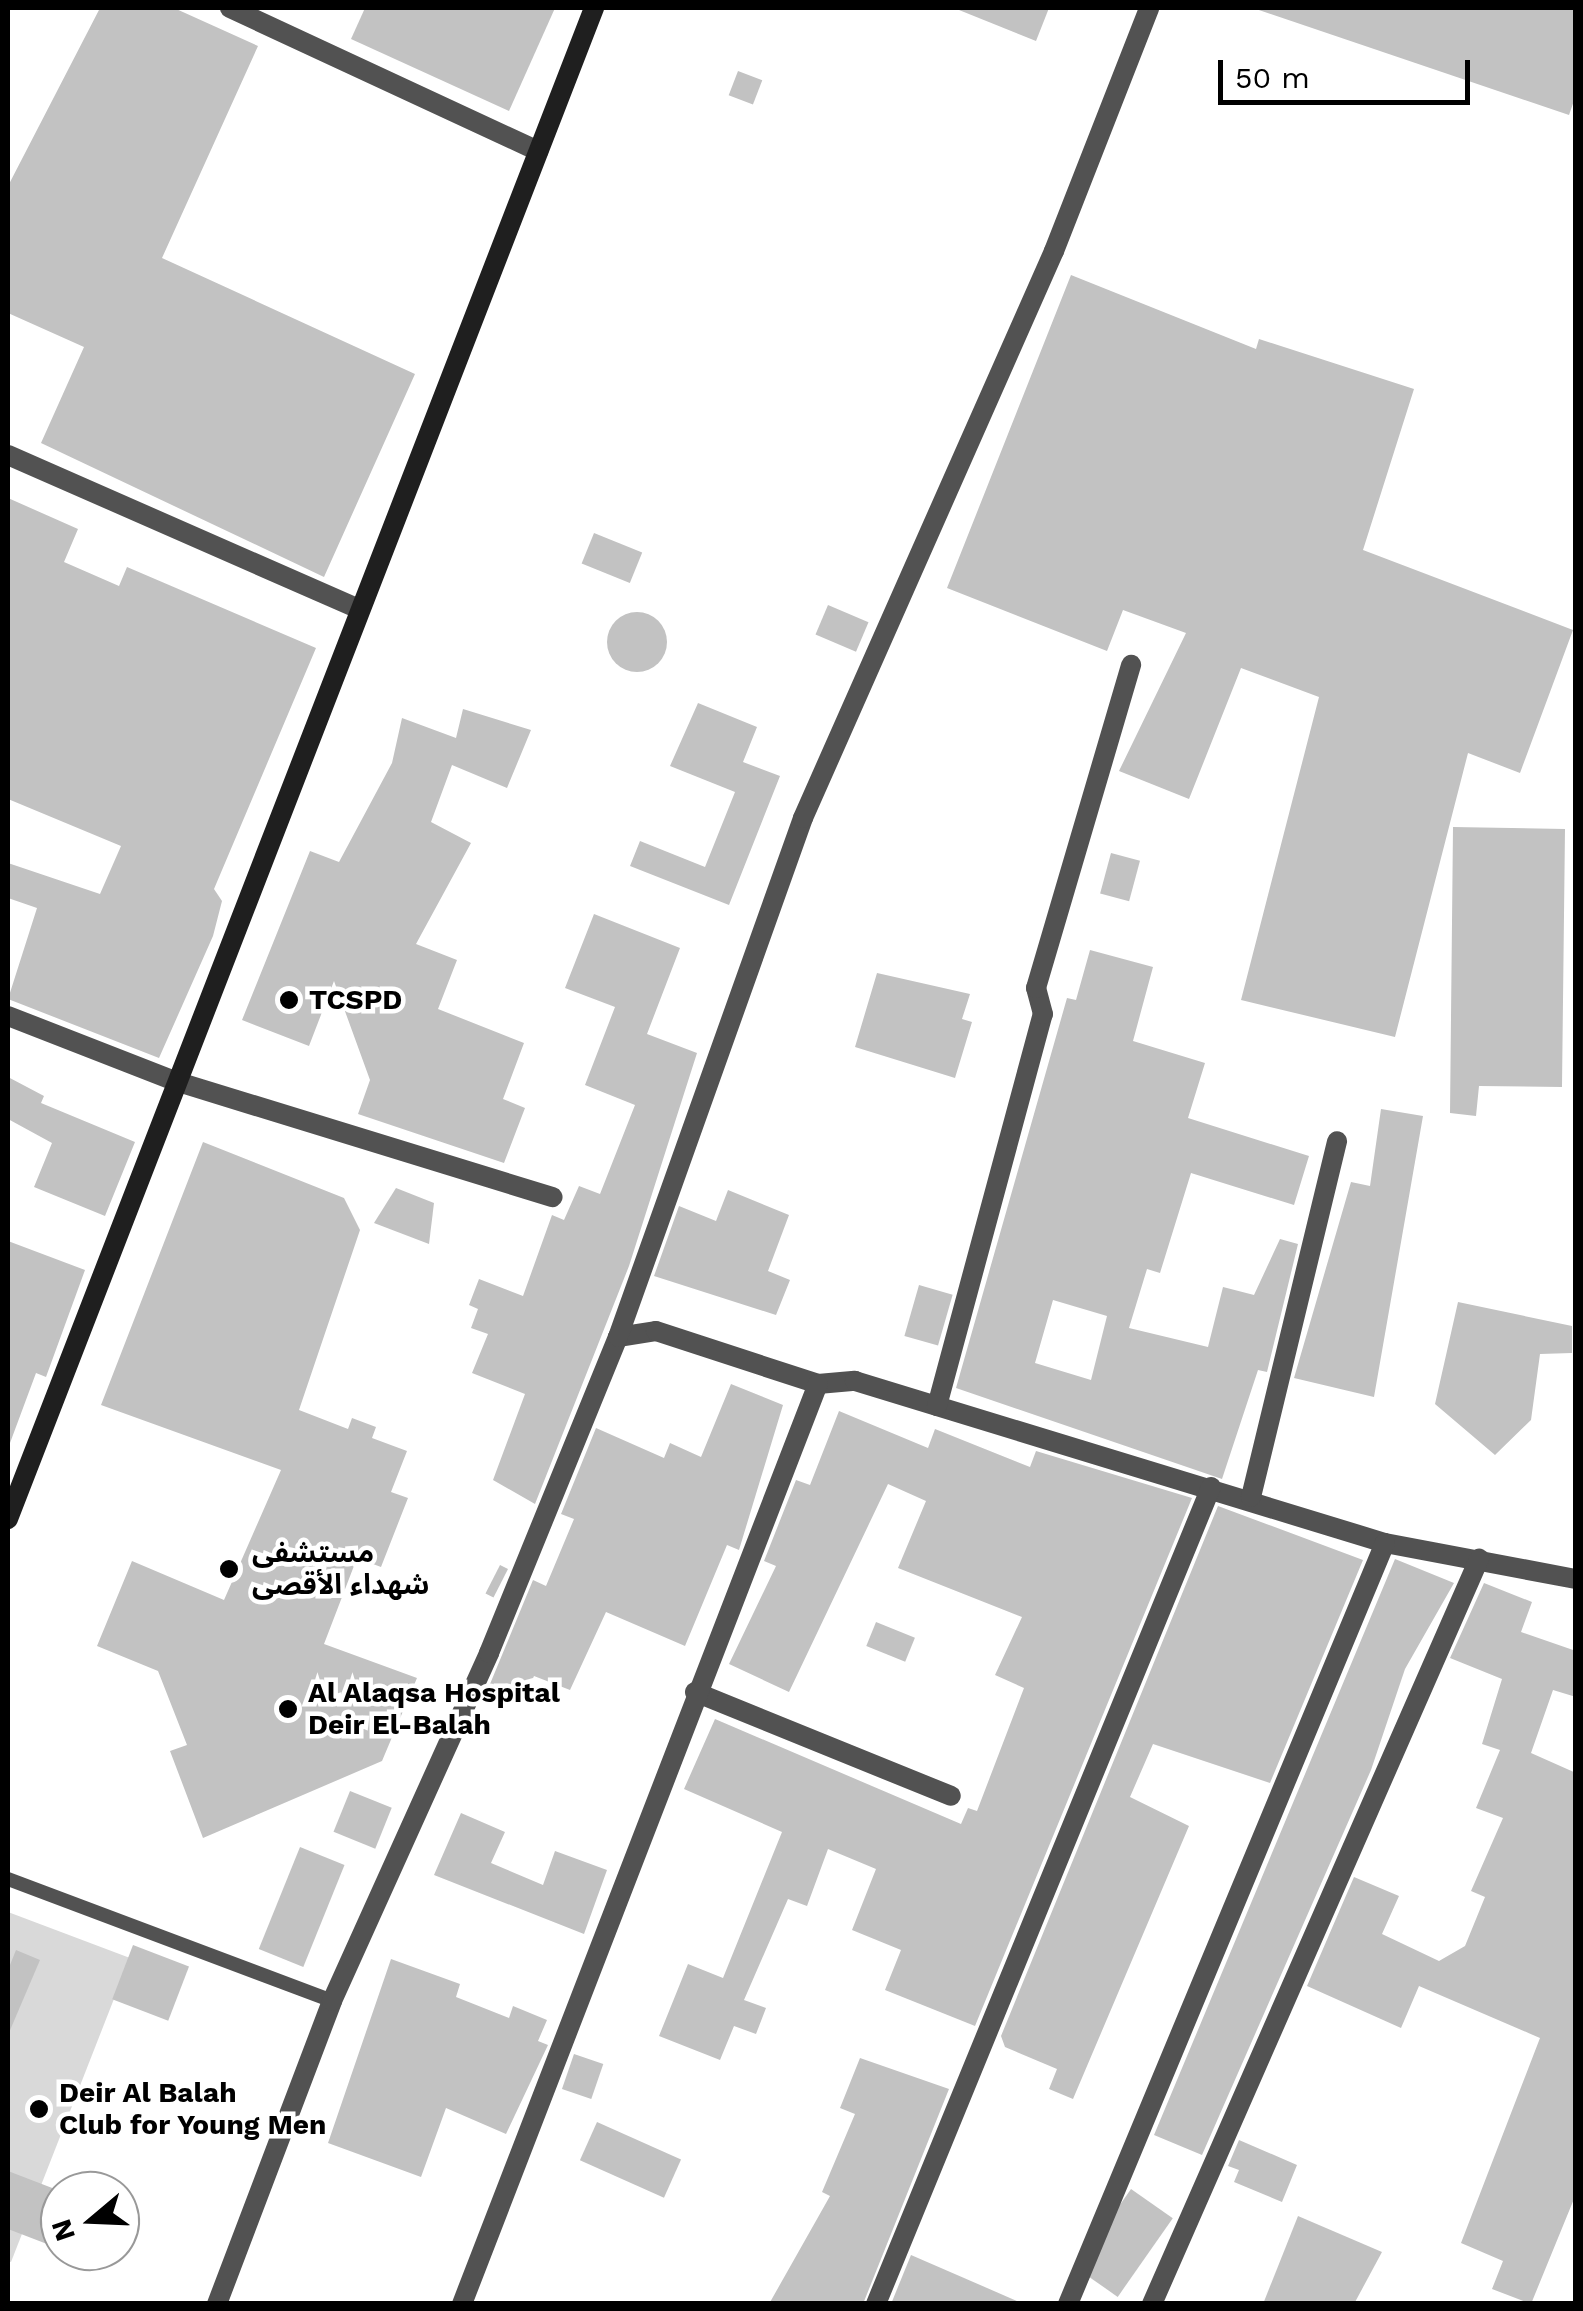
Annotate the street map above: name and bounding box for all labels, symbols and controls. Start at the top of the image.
scale bar [1223,40,1476,102]
text: 50 m [1235,60,1310,95]
place label: TCSPD [309,983,402,1017]
marker: TCSPD [278,989,300,1011]
place label: مستشفى شهداء الأقصى [252,1536,429,1602]
marker: مستشفى شهداء الأقصى [216,1556,242,1582]
place label: Al Alaqsa Hospital Deir El-Balah [308,1676,561,1742]
marker: Al Alaqsa Hospital Deir El-Balah [277,1698,299,1720]
place label: Deir Al Balah Club for Young Men [59,2076,328,2142]
marker: Deir Al Balah Club for Young Men [28,2098,50,2120]
north arrow [40,2171,140,2271]
text: N [44,2215,82,2245]

